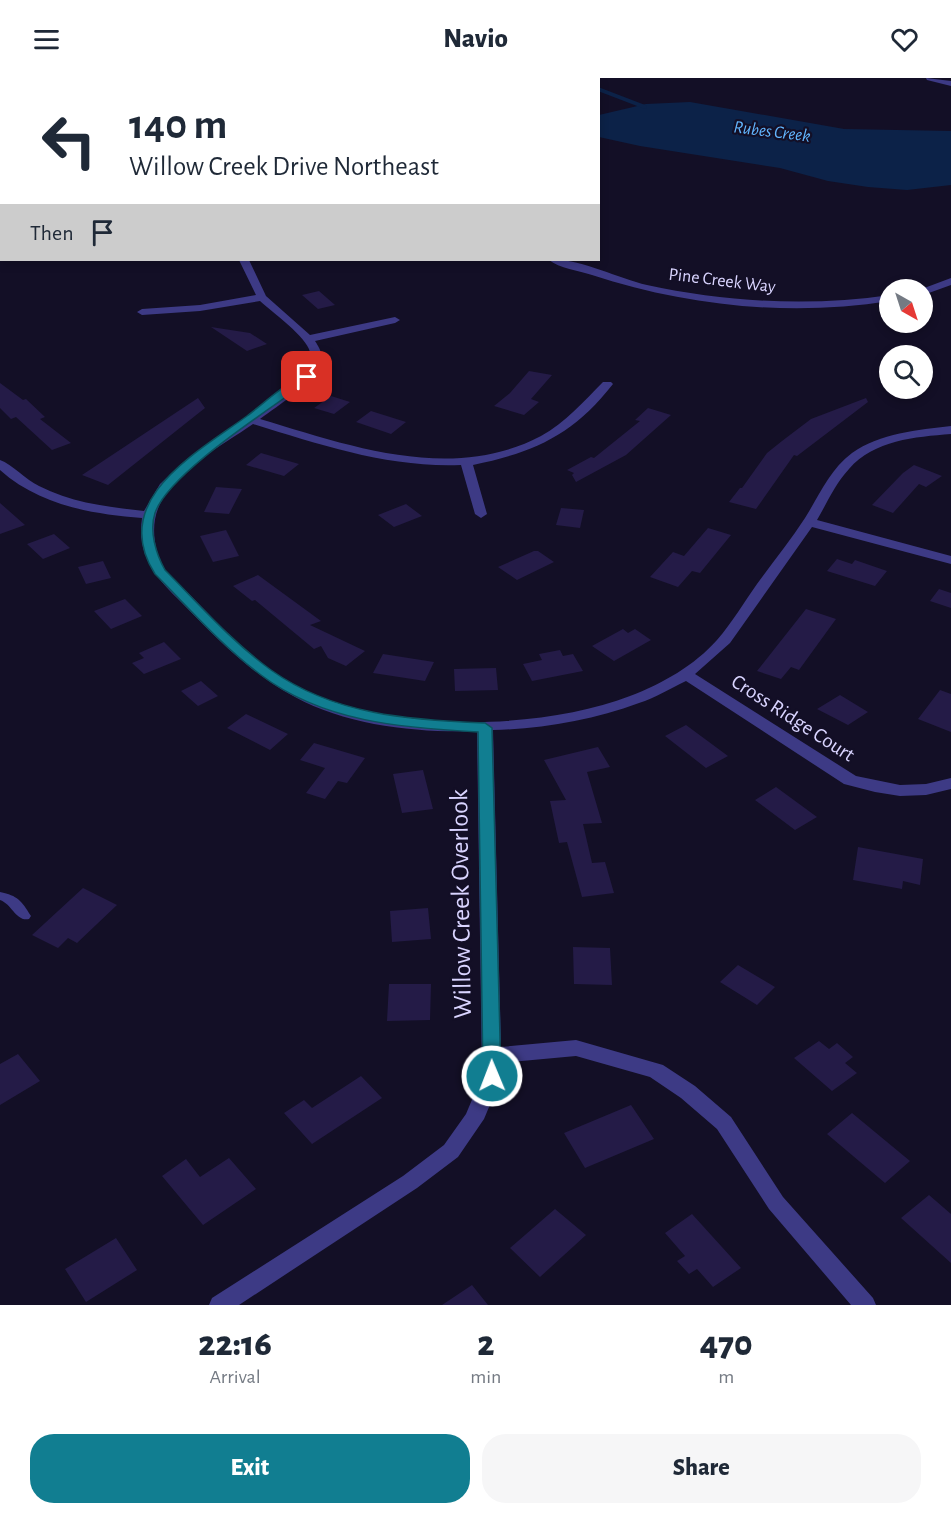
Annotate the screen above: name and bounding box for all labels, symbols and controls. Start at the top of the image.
icon: menu [30,23,63,56]
icon: heart [888,23,921,56]
text: Navio [443,25,508,52]
icon: left [30,102,108,180]
text: 140 m [129,104,227,146]
water label: Rubes Creek [733,118,811,146]
text: Willow Creek Drive Northeast [129,153,439,180]
icon: arrive [86,216,119,249]
text: Then [30,222,74,244]
street label: Pine Creek Way [667,266,777,297]
north arrow [879,279,933,333]
map controls [879,279,933,399]
button: search [879,345,933,399]
pin [281,351,332,402]
icon: arrive [290,360,323,393]
street label: Cross Ridge Court [728,670,859,766]
street label: Willow Creek Overlook [446,789,476,1019]
position arrow [460,1044,524,1108]
text: 22:16 [198,1326,272,1362]
text: 2 [477,1326,494,1362]
text: 470 [700,1326,753,1362]
text: Arrival [209,1367,261,1387]
text: min [470,1367,501,1387]
text: m [718,1367,734,1387]
button: Exit [30,1434,470,1503]
button: Share [482,1434,921,1503]

